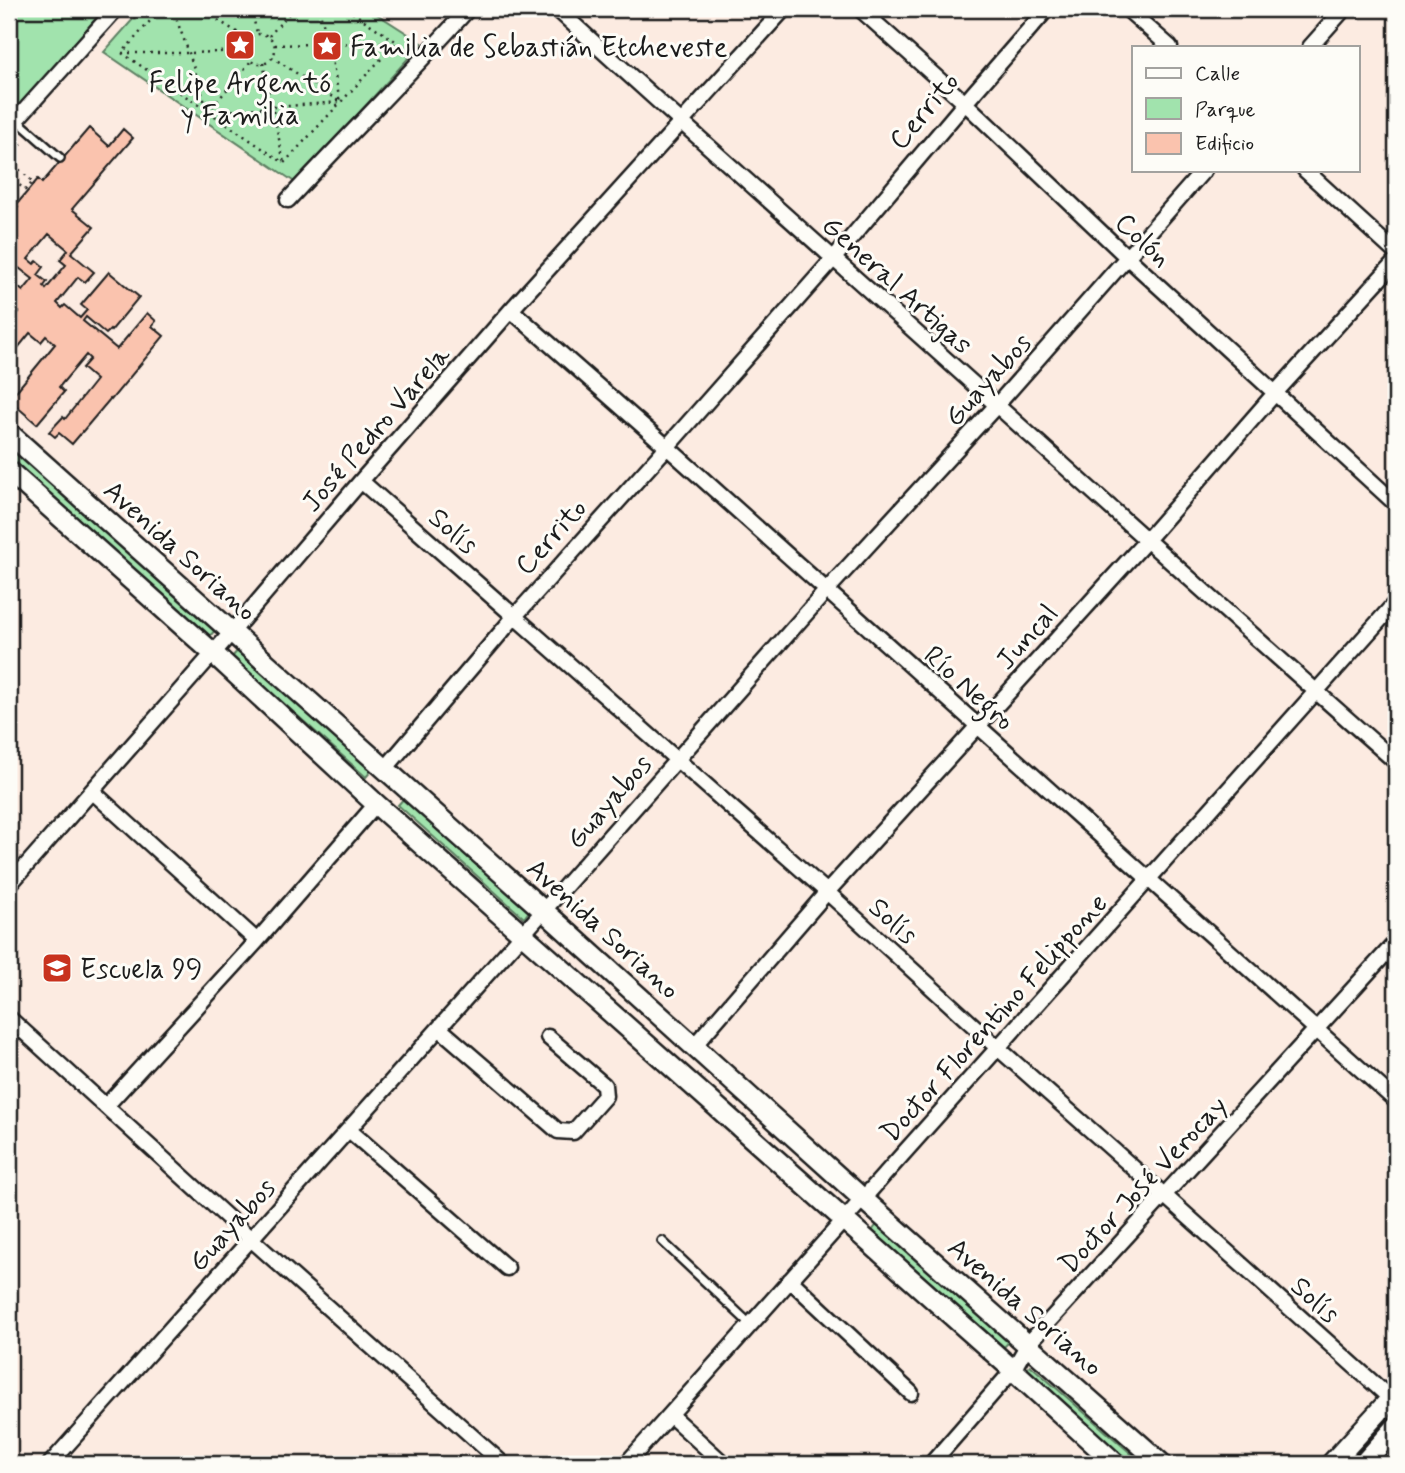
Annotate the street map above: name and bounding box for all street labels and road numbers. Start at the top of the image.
street label: Cerrito [882,65,968,158]
street label: Colón [1106,205,1179,276]
street label: General Artigas [813,208,980,364]
street label: Guayabos [937,326,1041,435]
street label: José Pedro Varela [294,338,460,521]
street label: Avenida Soriano [95,473,264,631]
street label: Cerrito [508,492,596,584]
street label: Solís [420,500,485,564]
street label: Juncal [988,597,1067,679]
street label: Río Negro [913,638,1022,742]
street label: Guayabos [559,747,661,858]
street label: Avenida Soriano [518,851,687,1009]
street label: Doctor Florentino Felippone [873,886,1117,1151]
street label: Solís [860,890,925,954]
street label: Doctor José Verocay [1051,1089,1236,1283]
street label: Guayabos [181,1171,285,1280]
street label: Avenida Soriano [939,1230,1110,1386]
street label: Solís [1282,1269,1347,1333]

